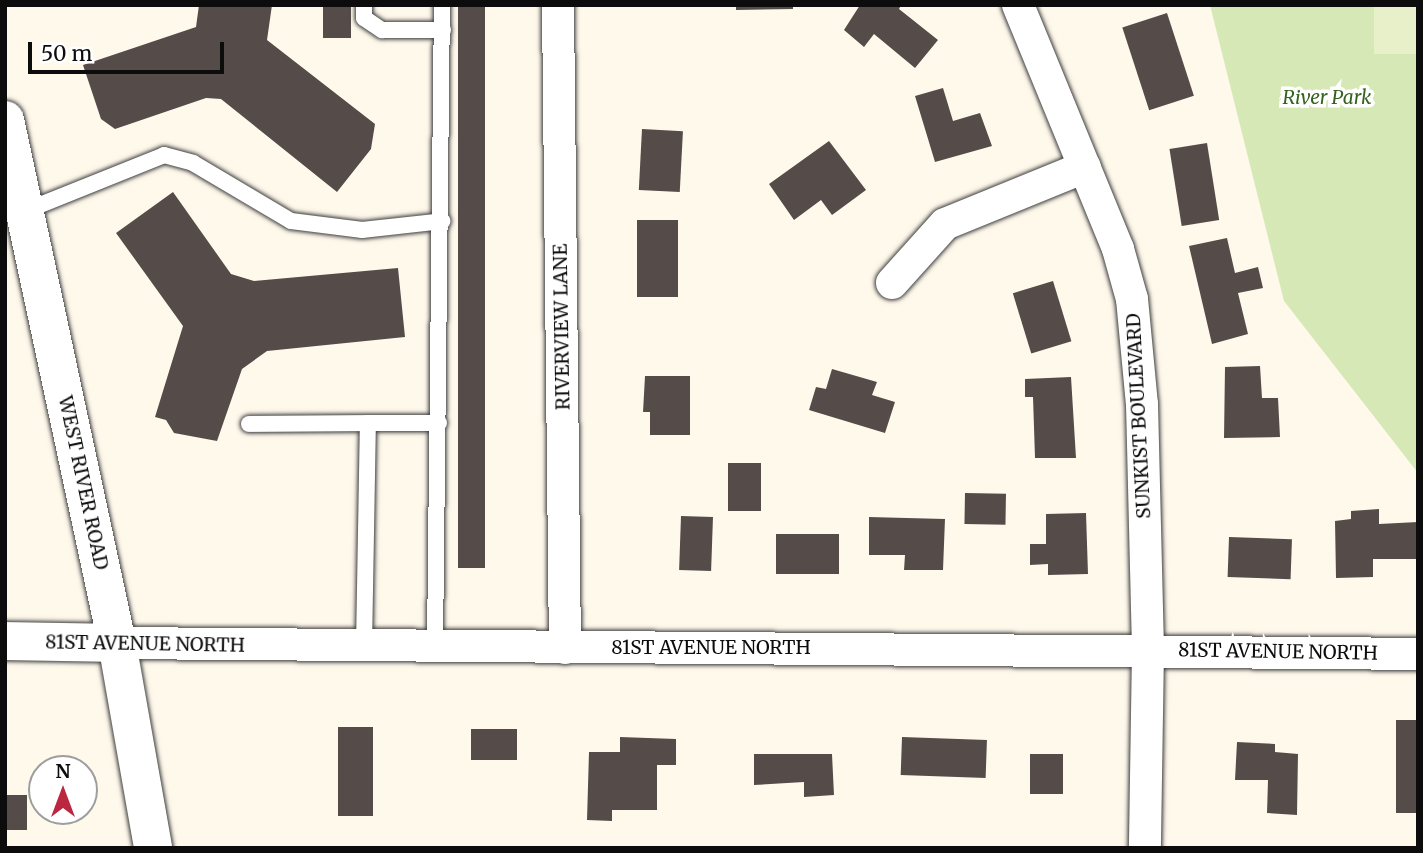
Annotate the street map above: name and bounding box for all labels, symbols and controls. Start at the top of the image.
scale bar [32,28,228,72]
text: 50 m [41,40,92,67]
park label: River Park [1283,87,1371,109]
street label: RIVERVIEW LANE [549,244,575,410]
street label: SUNKIST BOULEVARD [1122,313,1156,519]
street label: WEST RIVER ROAD [53,394,113,572]
street label: 81ST AVENUE NORTH [45,631,245,657]
street label: 81ST AVENUE NORTH [611,637,811,659]
street label: 81ST AVENUE NORTH [1178,639,1378,665]
north arrow [28,755,98,825]
text: N [55,759,71,783]

